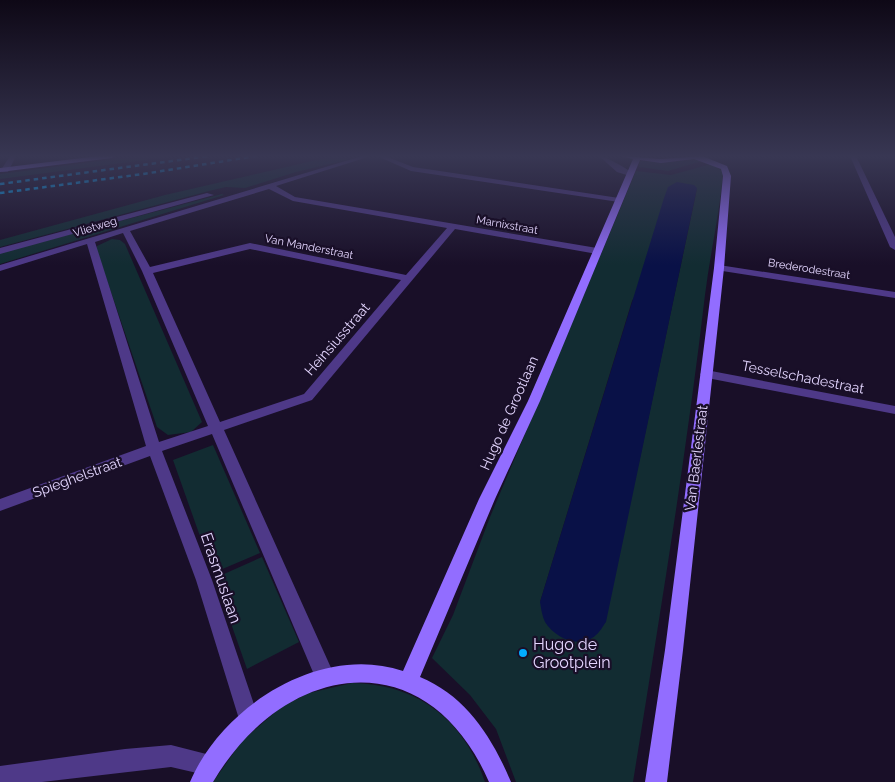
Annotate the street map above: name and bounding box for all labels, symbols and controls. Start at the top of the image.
street label: Marnixstraat [475,213,539,237]
street label: Vlietweg [72,214,118,240]
street label: Van Manderstraat [264,232,355,262]
street label: Brederodestraat [767,256,851,282]
street label: Heinsiusstraat [301,299,373,379]
street label: Hugo de Grootlaan [477,354,541,472]
street label: Tesselschadestraat [741,357,866,397]
street label: Van Baerlestraat [682,404,710,512]
street label: Spieghelstraat [30,453,124,501]
street label: Erasmuslaan [197,530,245,626]
place label: Hugo de Grootplein [533,635,611,672]
marker: Hugo de Grootplein [517,647,529,659]

